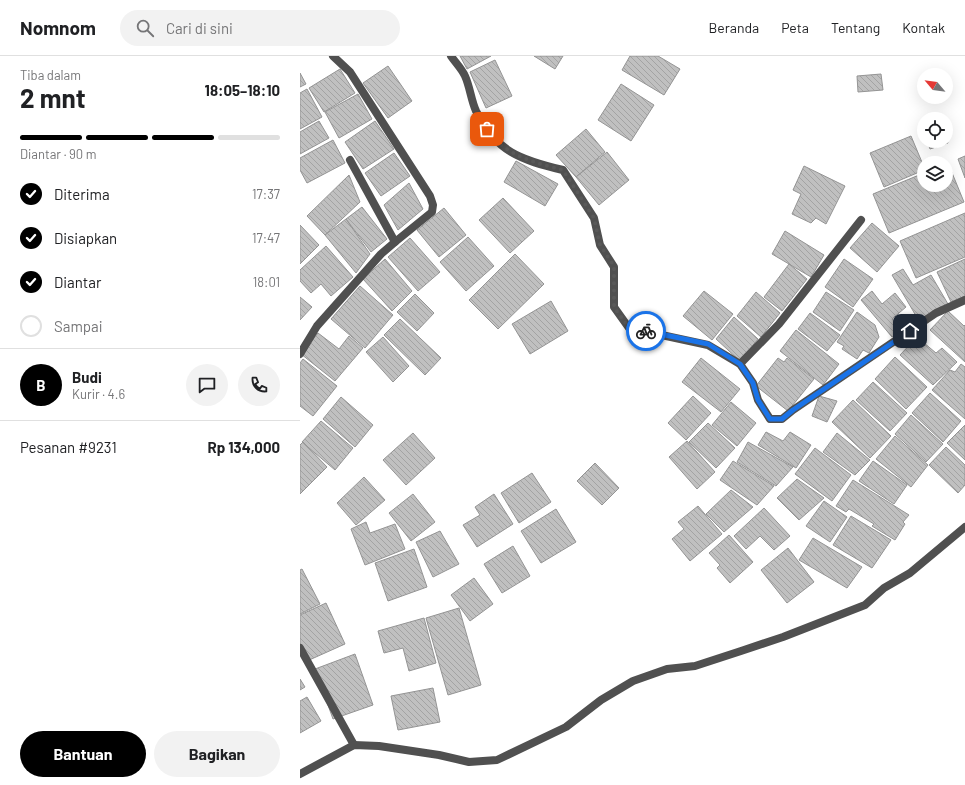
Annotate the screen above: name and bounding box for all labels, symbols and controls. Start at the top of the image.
search box [120,10,400,46]
text: Nomnom [20,16,96,39]
icon: search [134,17,156,39]
text: Cari di sini [166,19,233,37]
text: Beranda [709,19,759,36]
text: Peta [781,19,809,36]
text: Tentang [831,19,880,36]
text: Kontak [902,19,945,36]
text: Tiba dalam [20,67,81,83]
north arrow [917,68,953,104]
map controls [917,68,953,192]
text: 18:05–18:10 [205,81,280,99]
text: 2 mnt [20,82,86,113]
pin [470,112,504,146]
button: locate [917,112,953,148]
icon: bag [476,118,498,140]
text: Diantar · 90 m [20,146,97,162]
button: layers [917,156,953,192]
icon: check [20,183,42,205]
text: Diterima [54,185,110,203]
text: 17:37 [252,186,280,202]
icon: check [20,227,42,249]
text: Disiapkan [54,229,117,247]
text: 17:47 [252,230,280,246]
icon: check [20,271,42,293]
text: Diantar [54,273,101,291]
text: 18:01 [253,274,280,290]
courier [626,311,666,351]
pin [893,314,927,348]
text: Sampai [54,317,103,335]
icon: bike [635,320,657,342]
icon: home [899,320,921,342]
button: chat [186,364,228,406]
button: phone [238,364,280,406]
text: Budi [72,368,102,386]
text: B [36,376,46,394]
text: Kurir · 4.6 [72,386,125,402]
text: Pesanan #9231 [20,438,117,456]
text: Rp 134,000 [208,438,280,456]
button: Bantuan [20,731,146,777]
button: Bagikan [154,731,280,777]

